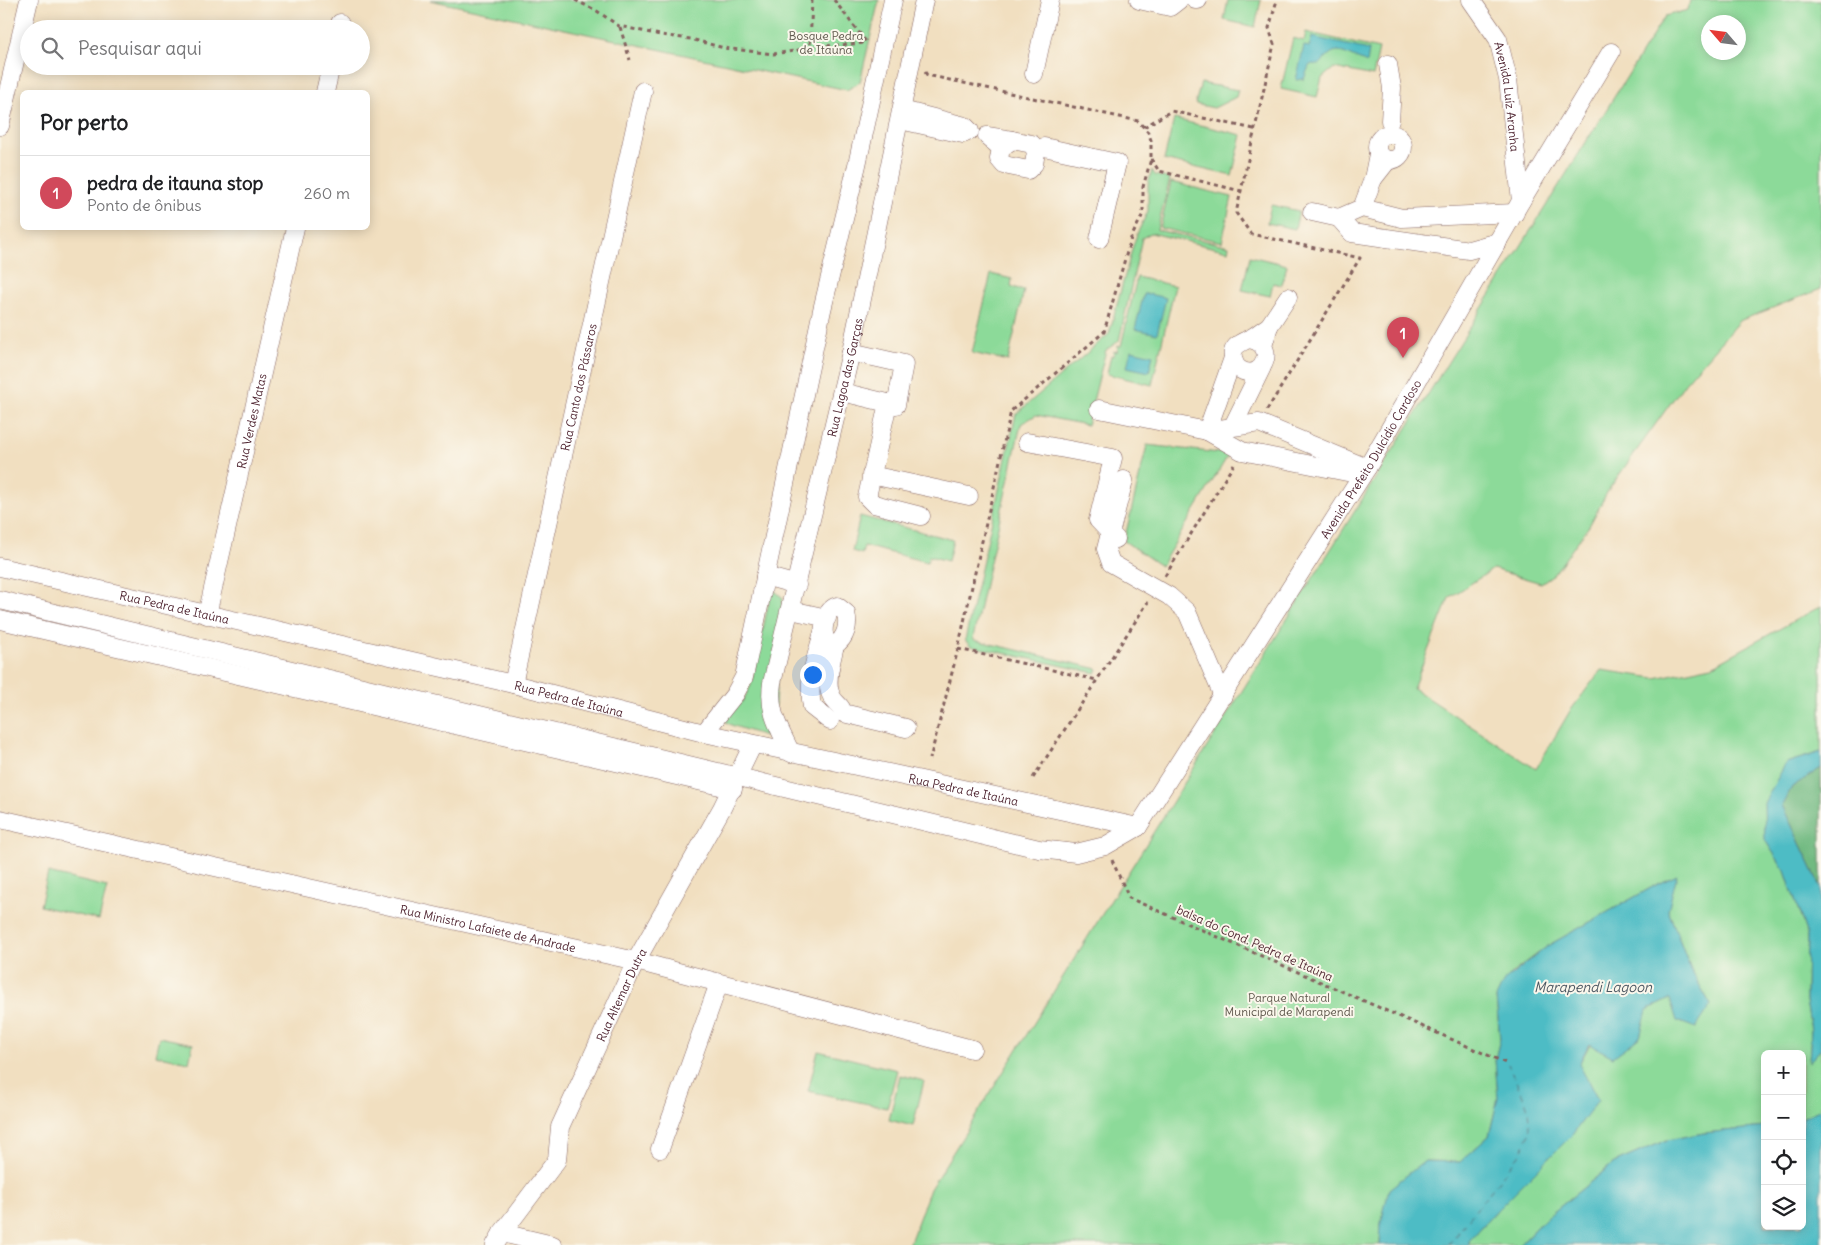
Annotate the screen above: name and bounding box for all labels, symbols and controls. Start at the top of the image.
north arrow [1701,15,1746,60]
search box [20,20,370,75]
park label: Bosque Pedra de Itaúna [789,28,864,57]
icon: search [38,34,66,62]
text: Pesquisar aqui [78,36,202,60]
street label: Avenida Luíz Aranha [1491,40,1523,152]
text: Por perto [40,109,128,136]
text: pedra de itauna stop [87,171,263,195]
text: 1 [53,183,59,203]
text: 260 m [304,183,350,203]
text: Ponto de ônibus [87,195,202,215]
street label: Rua Lagoa das Garças [823,317,865,438]
pin: 1 [1387,317,1419,358]
street label: Rua Canto dos Pássaros [557,322,599,452]
street label: Rua Verdes Matas [233,372,269,470]
street label: Avenida Prefeito Dulcídio Cardoso [1317,376,1424,541]
street label: Rua Pedra de Itaúna [118,587,231,627]
your location [800,662,826,688]
street label: Rua Pedra de Itaúna [513,677,625,720]
street label: Rua Pedra de Itaúna [907,770,1020,808]
street label: Rua Ministro Lafaiete de Andrade [399,901,577,955]
street label: balsa do Cond. Pedra de Itaúna [1175,902,1336,984]
street label: Rua Altemar Dutra [593,945,649,1044]
water label: Marapendi Lagoon [1534,978,1653,996]
park label: Parque Natural Municipal de Marapendi [1225,990,1353,1019]
map controls [1761,1050,1806,1230]
button: + [1761,1050,1806,1095]
button: − [1761,1095,1806,1140]
button: locate [1761,1140,1806,1185]
button: layers [1761,1185,1806,1230]

